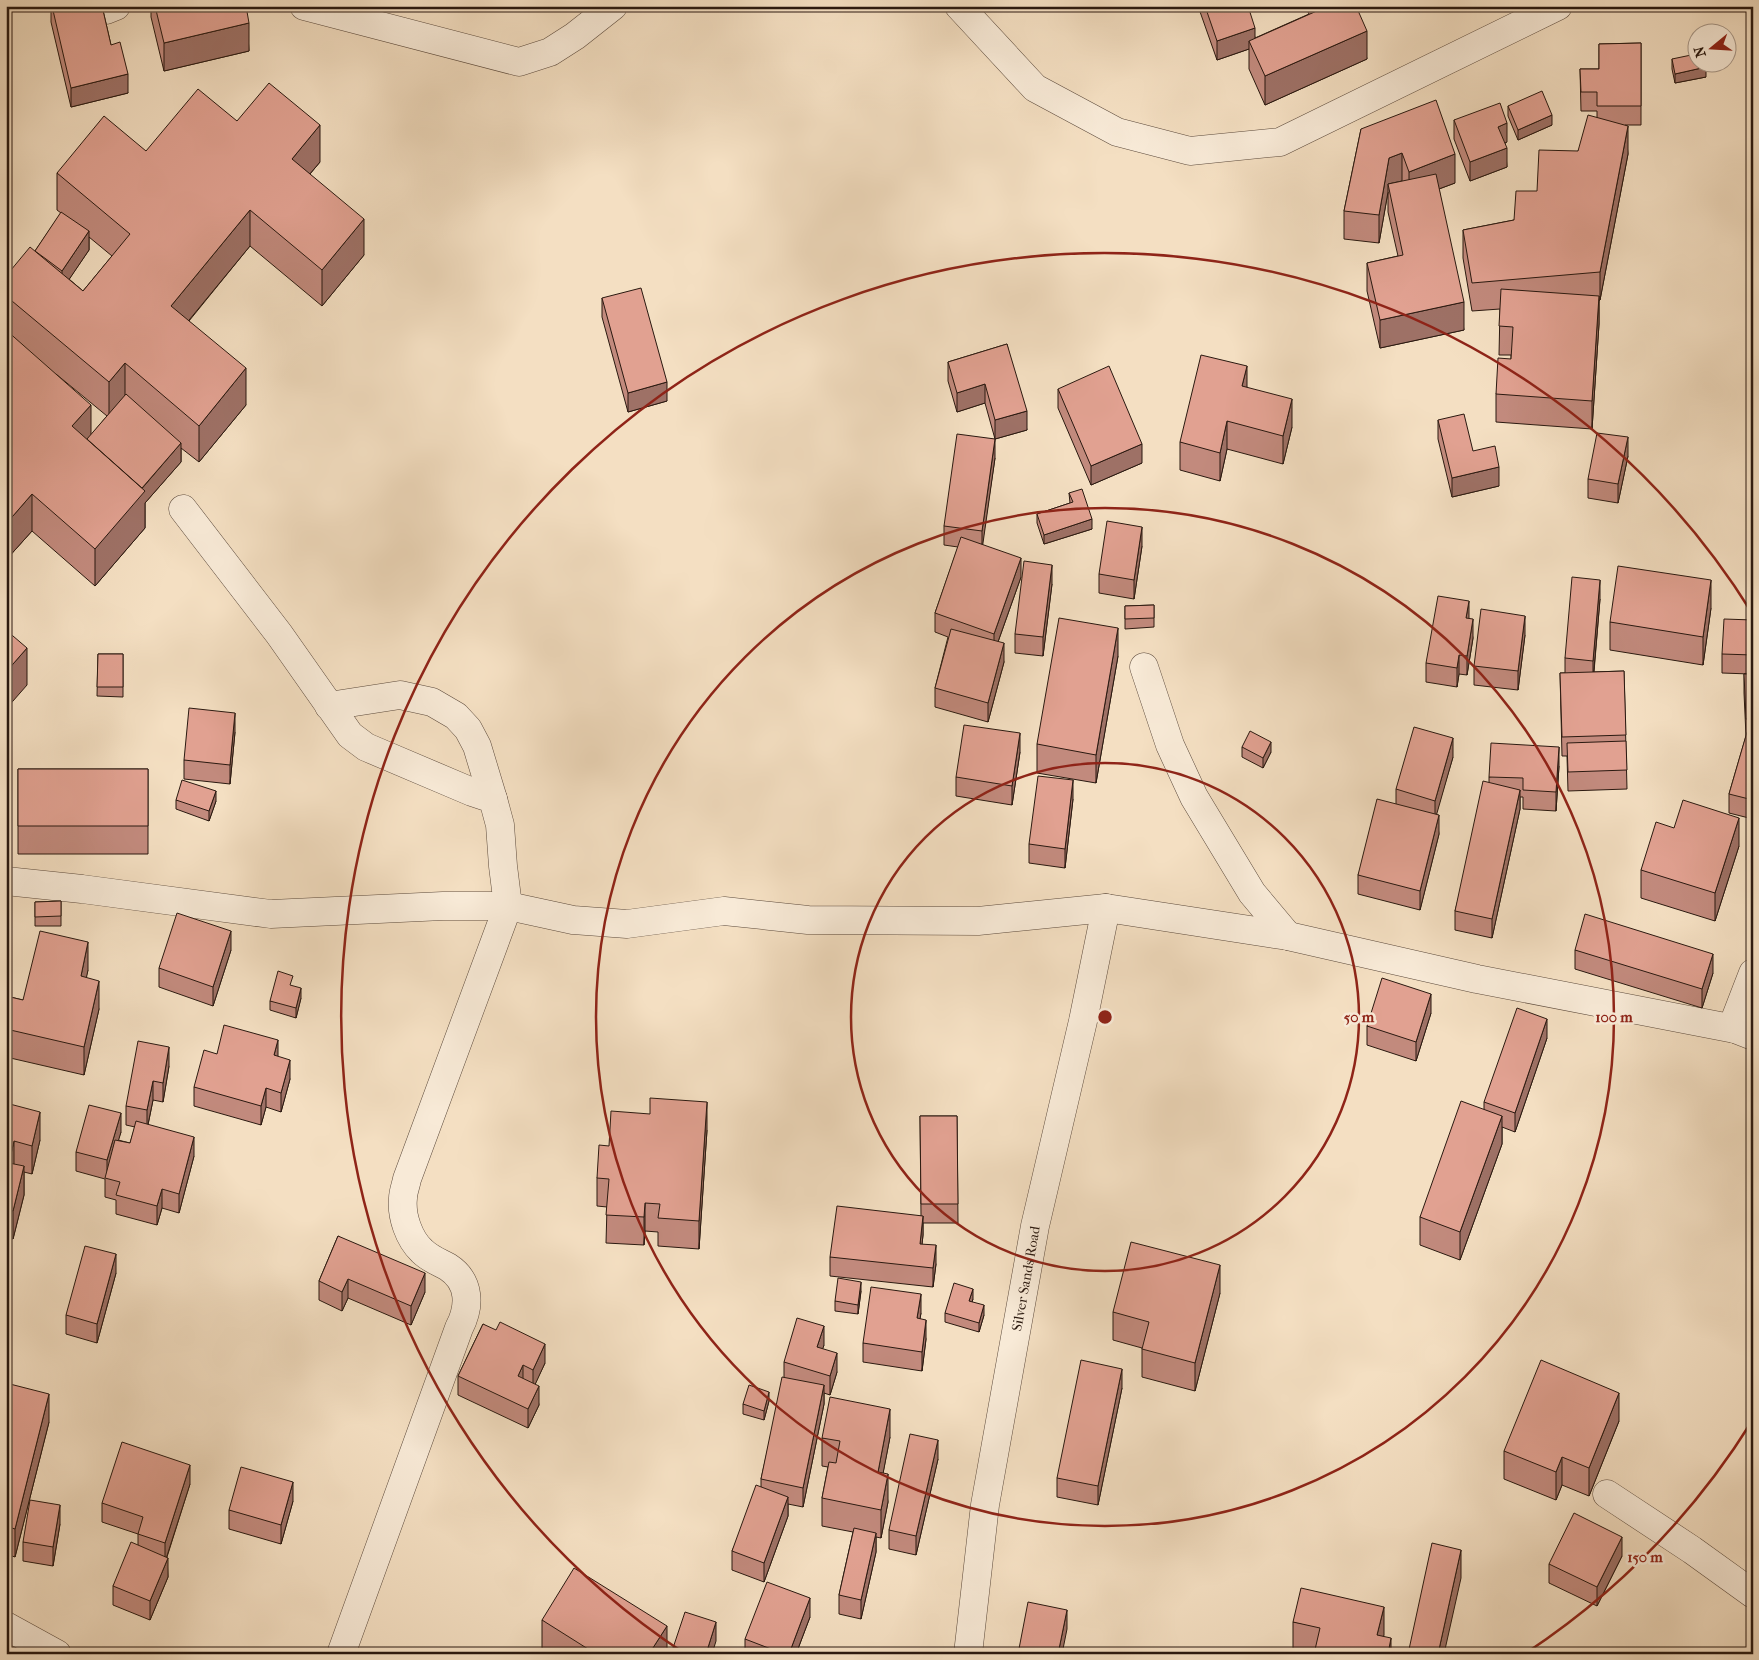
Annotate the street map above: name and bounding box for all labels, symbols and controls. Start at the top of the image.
north arrow [1686,22,1736,72]
text: N [1690,44,1710,60]
centre of rings [1096,1008,1114,1026]
text: 50 m [1344,1008,1375,1026]
text: 100 m [1595,1008,1633,1026]
street label: Silver Sands Road [1008,1224,1044,1333]
text: 150 m [1627,1548,1663,1566]

